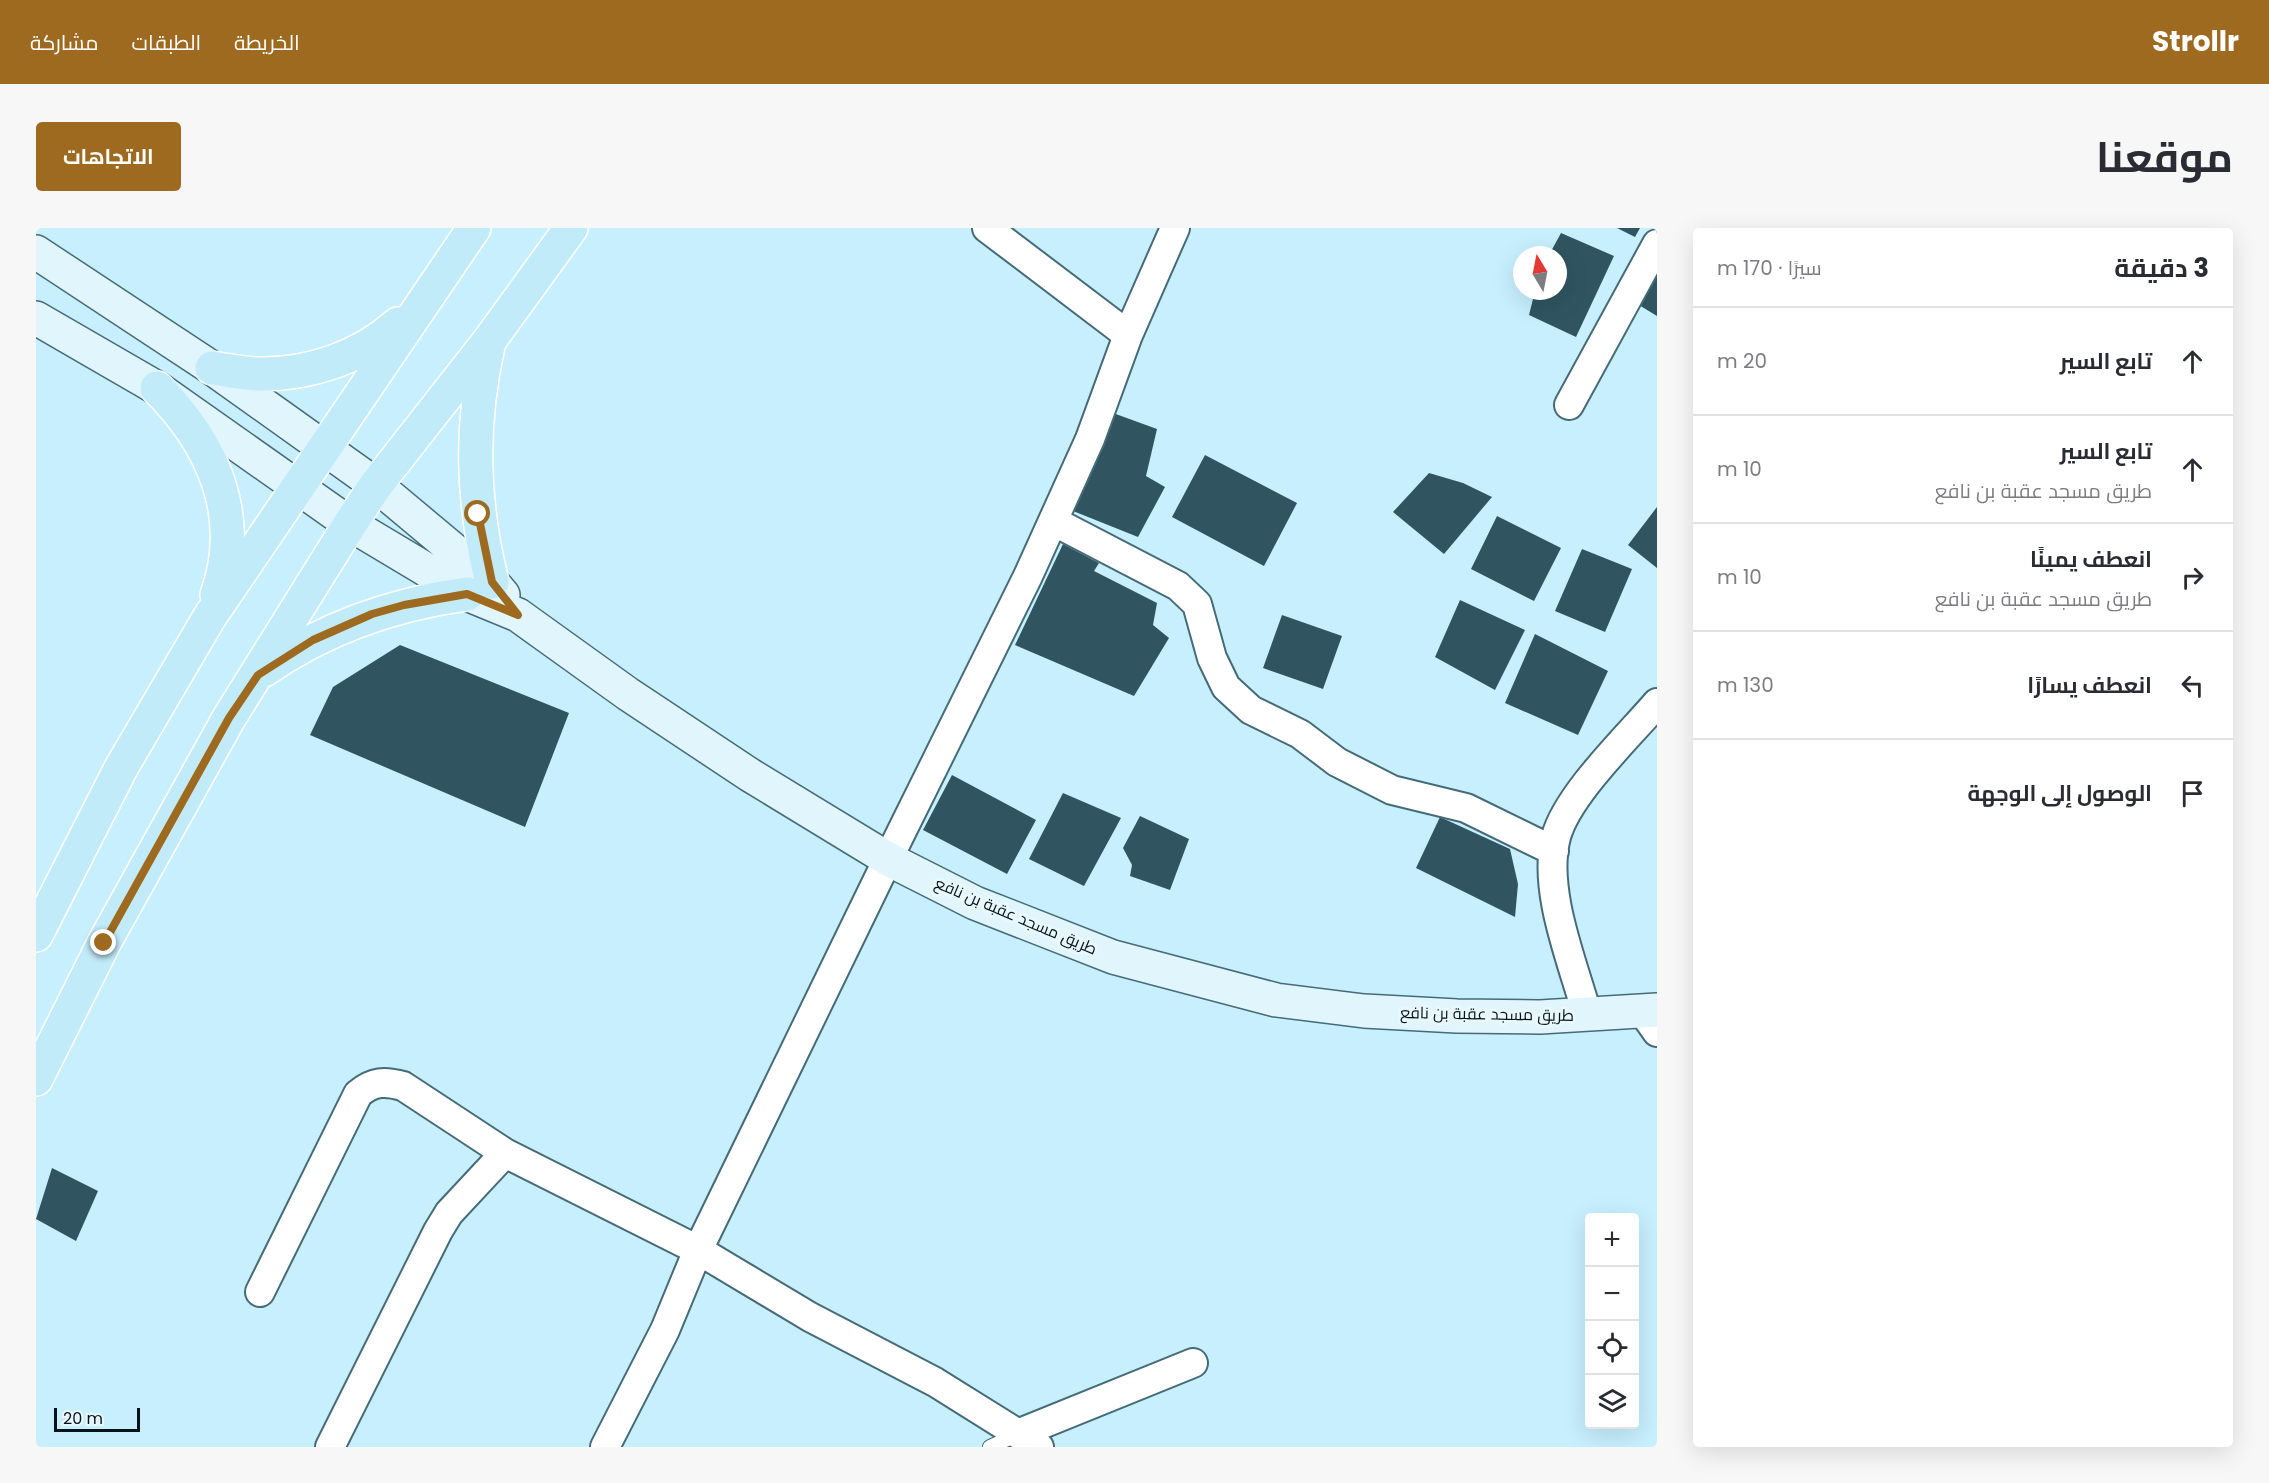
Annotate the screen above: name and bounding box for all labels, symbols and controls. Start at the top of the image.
text: Strollr [2152,22,2239,61]
text: مشاركة [30,28,99,57]
text: الطبقات [132,28,201,57]
text: الخريطة [234,28,300,57]
button: الاتجاهات [36,122,181,191]
text: موقعنا [2096,128,2233,187]
north arrow [1513,246,1567,300]
text: 3 دقيقة [2114,250,2209,286]
text: سيرًا · 170 m [1717,254,1822,282]
icon: ahead [2176,345,2209,378]
text: تابع السير [2060,346,2152,377]
text: 20 m [1717,347,1767,375]
text: تابع السير [2060,436,2152,467]
icon: ahead [2176,453,2209,486]
text: 10 m [1717,455,1762,483]
text: طريق مسجد عقبة بن نافع [1935,477,2152,505]
route start [464,500,490,526]
text: انعطف يمينًا [2030,544,2152,575]
icon: right [2176,561,2209,594]
text: 10 m [1717,563,1762,591]
text: طريق مسجد عقبة بن نافع [1935,585,2152,613]
icon: left [2176,669,2209,702]
text: انعطف يسارًا [2027,670,2152,701]
text: 130 m [1717,671,1774,699]
icon: arrive [2176,777,2209,810]
text: الوصول إلى الوجهة [1967,778,2152,809]
street label: طريق مسجد عقبة بن نافع [932,871,1100,961]
route end [90,929,116,955]
street label: طريق مسجد عقبة بن نافع [1400,1001,1574,1027]
map controls [1585,1213,1639,1429]
button: + [1585,1213,1639,1267]
button: − [1585,1267,1639,1321]
button: locate [1585,1321,1639,1375]
button: layers [1585,1375,1639,1429]
scale bar [54,1405,140,1432]
text: 20 m [63,1407,103,1430]

